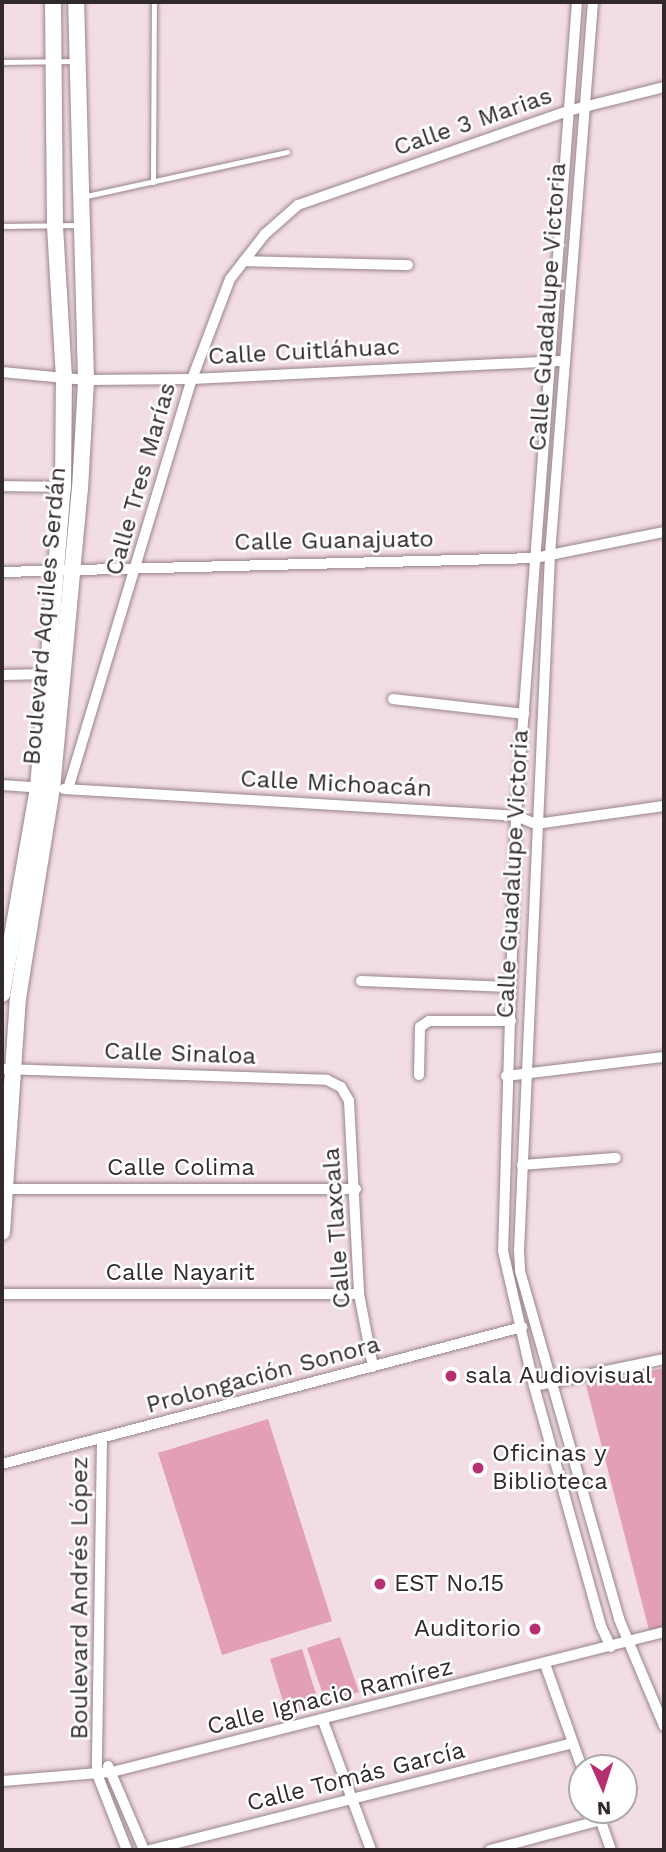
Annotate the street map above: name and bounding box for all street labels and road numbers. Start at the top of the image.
street label: Calle 3 Marias [390,81,556,163]
street label: Calle Guadalupe Victoria [524,161,572,453]
street label: Calle Cuitláhuac [207,333,401,371]
street label: Calle Tres Marías [100,379,182,579]
street label: Boulevard Aquiles Serdán [18,465,72,767]
street label: Calle Guanajuato [234,525,434,557]
street label: Calle Guadalupe Victoria [491,728,535,1020]
street label: Calle Michoacán [239,765,433,803]
street label: Calle Sinaloa [103,1037,257,1071]
street label: Calle Tlaxcala [317,1146,357,1310]
street label: Calle Colima [107,1154,255,1182]
street label: Calle Nayarit [105,1259,255,1287]
street label: Prolongación Sonora [143,1330,383,1420]
street label: Boulevard Andrés López [66,1456,94,1740]
street label: Calle Ignacio Ramírez [204,1653,456,1741]
street label: Calle Tomás García [244,1736,468,1818]

